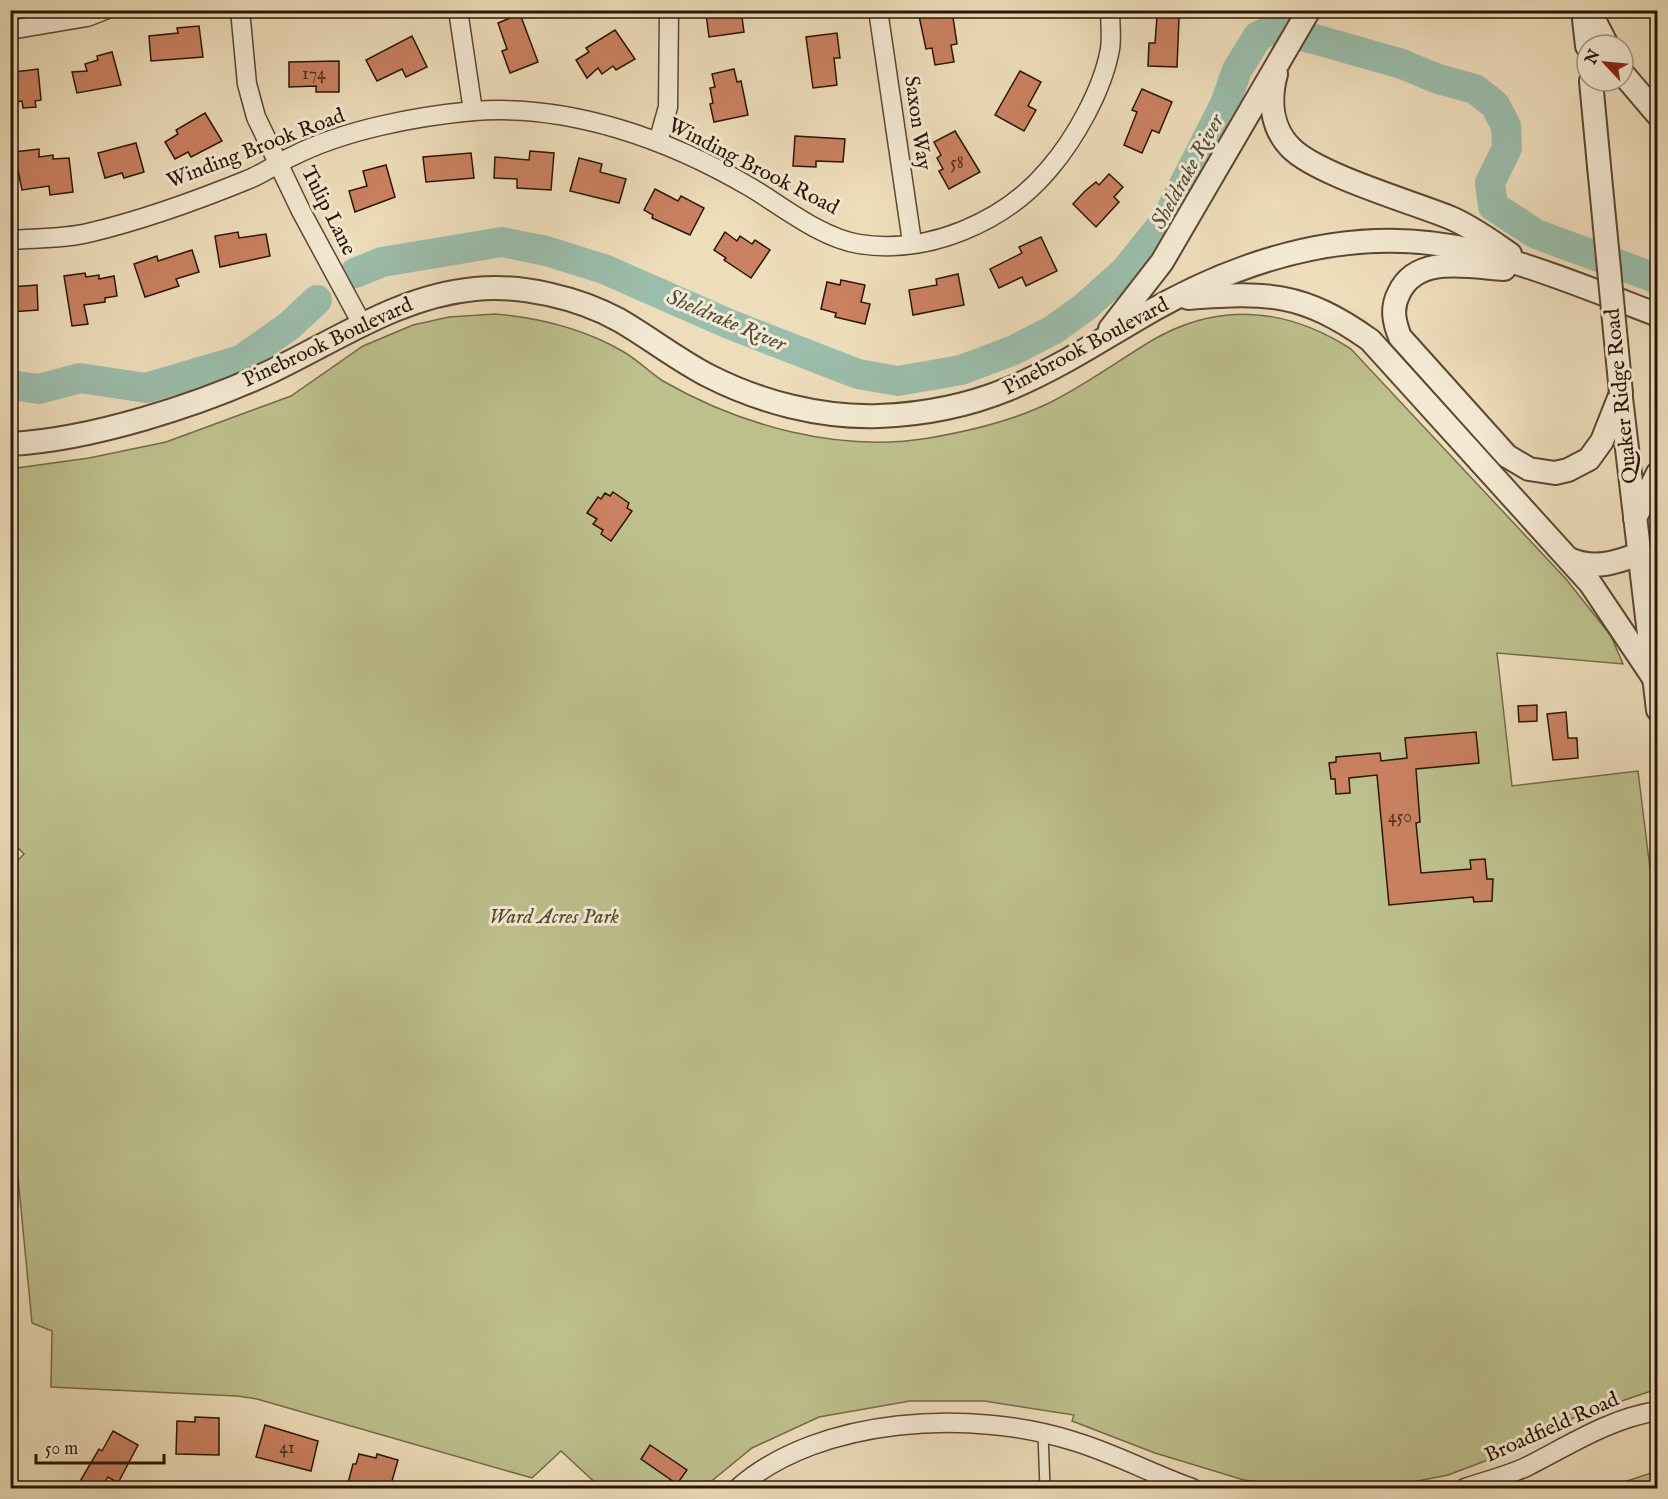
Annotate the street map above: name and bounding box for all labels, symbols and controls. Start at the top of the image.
north arrow [1575,33,1635,93]
text: N [1581,47,1605,69]
house number: 174 [302,63,326,86]
street label: Saxon Way [897,74,937,172]
street label: Winding Brook Road [163,102,349,195]
water label: Sheldrake River [1145,108,1232,234]
street label: Winding Brook Road [663,112,844,222]
house number: 58 [950,152,964,175]
street label: Tulip Lane [294,162,362,260]
water label: Sheldrake River [662,283,791,359]
street label: Pinebrook Boulevard [239,291,418,394]
street label: Pinebrook Boulevard [998,291,1174,402]
street label: Quaker Ridge Road [1599,306,1645,485]
house number: 450 [1388,806,1412,829]
park label: Ward Acres Park [489,904,620,931]
street label: Broadfield Road [1481,1386,1624,1470]
scale bar [36,1427,164,1465]
house number: 41 [279,1437,295,1460]
text: 50 m [45,1438,78,1461]

